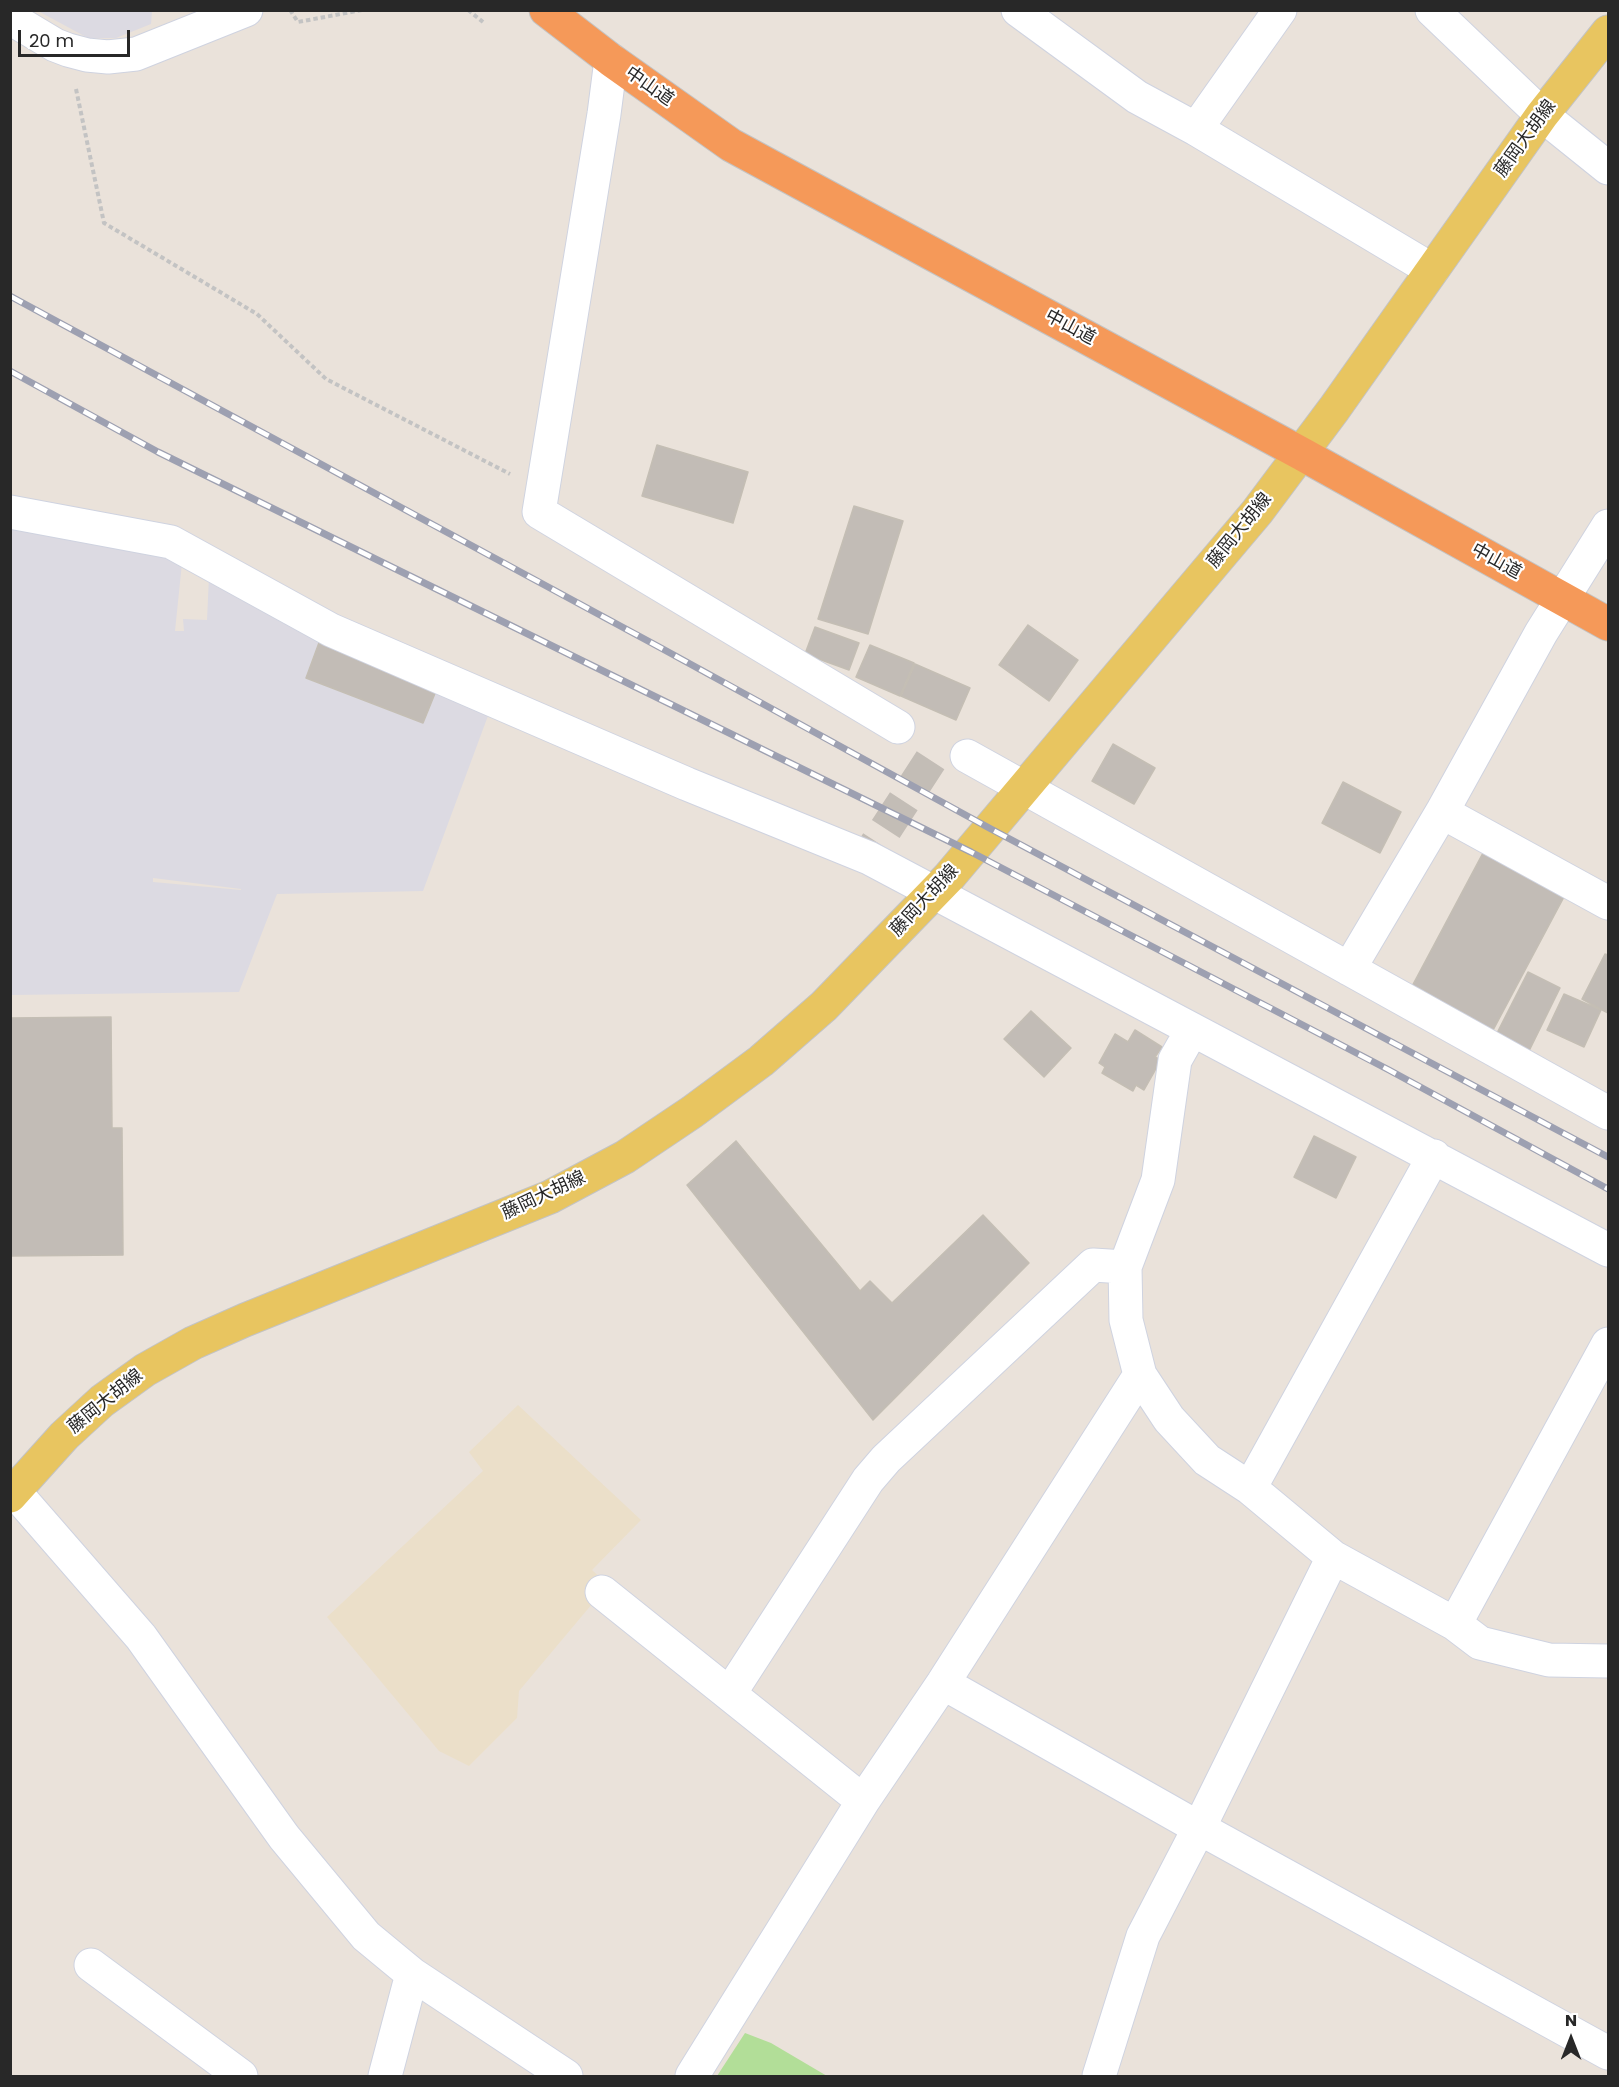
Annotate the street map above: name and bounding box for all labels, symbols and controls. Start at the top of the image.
scale bar [21,18,134,56]
text: 20 m [29,28,74,53]
street label: 中山道 [621,63,677,111]
street label: 藤岡大胡線 [1491,96,1561,182]
street label: 中山道 [1041,306,1099,350]
street label: 藤岡大胡線 [1203,489,1277,573]
street label: 中山道 [1467,539,1525,585]
street label: 藤岡大胡線 [886,861,964,941]
street label: 藤岡大胡線 [499,1167,589,1225]
street label: 藤岡大胡線 [64,1365,148,1439]
north arrow [1541,2009,1601,2069]
text: N [1565,2009,1577,2032]

